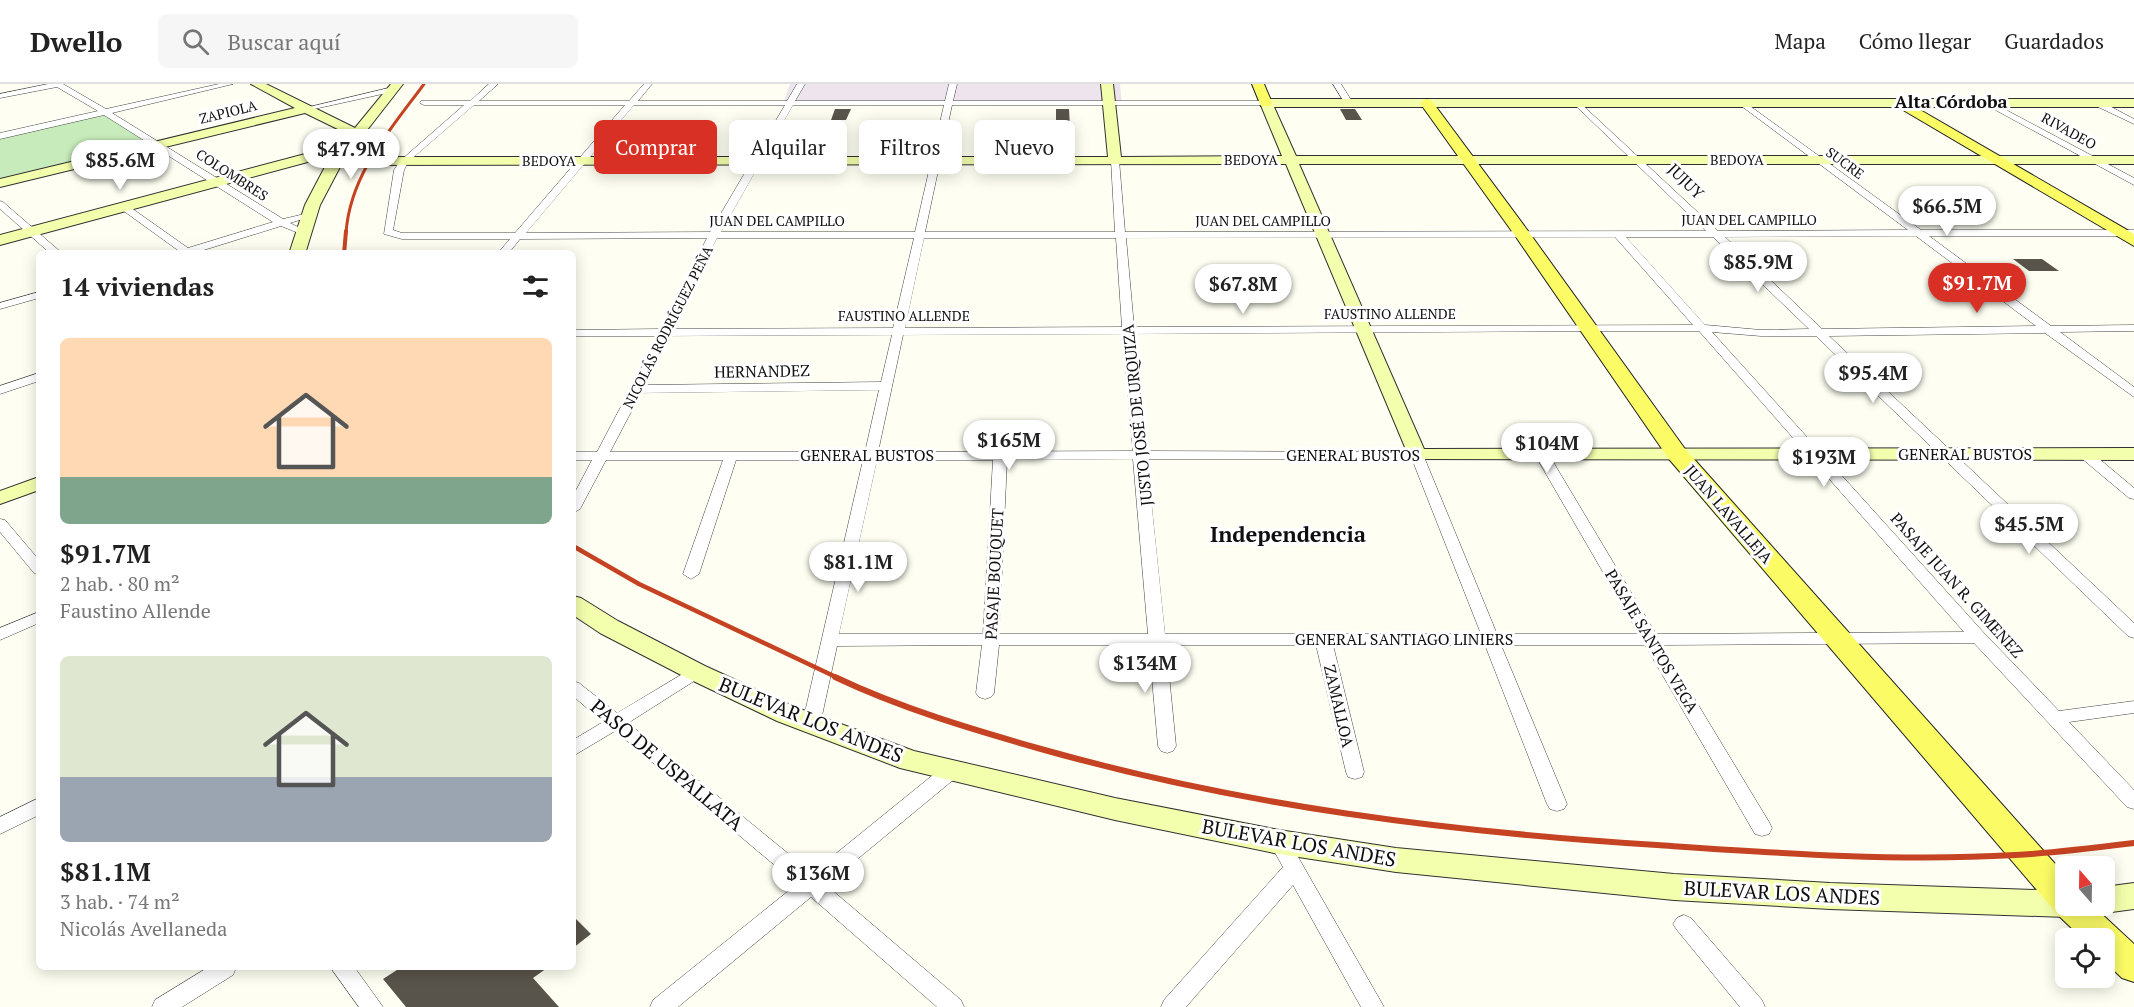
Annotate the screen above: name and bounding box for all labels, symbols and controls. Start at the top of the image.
search box [158,14,578,68]
text: Dwello [30,23,122,60]
icon: search [179,25,212,58]
text: Buscar aquí [227,27,341,56]
text: Mapa [1774,27,1826,55]
text: Cómo llegar [1859,27,1971,55]
text: Guardados [2004,27,2104,55]
district label: Alta Córdoba [1894,89,2008,113]
street label: ZAPIOLA [197,95,259,128]
street label: RIVADEO [2038,108,2100,153]
chip: Comprar [594,120,717,174]
chip: Alquilar [729,120,847,174]
chip: Filtros [859,120,962,174]
chip: Nuevo [974,120,1075,174]
pin: $47.9M [302,129,400,180]
text: $47.9M [317,135,385,162]
pin: $85.6M [71,140,169,191]
street label: SUCRE [1822,142,1868,183]
street label: COLOMBRES [193,144,272,205]
text: $85.6M [85,146,155,173]
street label: BEDOYA [1224,150,1278,169]
street label: BEDOYA [1710,150,1764,169]
street label: BEDOYA [522,151,576,170]
street label: JUJUY [1663,158,1710,204]
pin: $66.5M [1898,186,1996,237]
text: $66.5M [1912,192,1982,219]
street label: JUAN DEL CAMPILLO [1681,210,1817,229]
street label: JUAN DEL CAMPILLO [709,211,845,230]
street label: JUAN DEL CAMPILLO [1195,211,1331,230]
street label: NICOLÁS RODRÍGUEZ PEÑA [618,242,717,411]
pin: $85.9M [1709,242,1807,293]
text: $85.9M [1723,248,1793,275]
pin: $91.7M [1928,263,2026,314]
pin: $67.8M [1194,264,1292,315]
text: 14 viviendas [60,269,214,303]
text: $91.7M [1942,269,2012,296]
icon: filters [519,270,552,303]
text: $67.8M [1209,270,1277,297]
street label: FAUSTINO ALLENDE [1324,304,1456,323]
street label: FAUSTINO ALLENDE [838,306,970,325]
street label: JUSTO JOSÉ DE URQUIZA [1117,323,1157,507]
pin: $95.4M [1824,353,1922,404]
street label: HERNANDEZ [714,359,810,383]
text: $95.4M [1838,359,1908,386]
icon: home [252,377,360,485]
pin: $165M [967,420,1051,471]
pin: $104M [1505,423,1589,474]
text: $165M [977,426,1041,453]
text: $104M [1515,429,1579,456]
pin: $193M [1782,437,1866,488]
text: $193M [1792,443,1856,470]
street label: GENERAL BUSTOS [1898,443,2032,465]
street label: GENERAL BUSTOS [800,444,934,466]
street label: GENERAL BUSTOS [1286,444,1420,466]
street label: JUAN LAVALLEJA [1680,460,1778,568]
pin: $45.5M [1980,504,2078,555]
street label: PASAJE BOUQUET [980,508,1008,640]
street label: PASAJE JUAN R. GIMENEZ [1886,508,2028,663]
text: $45.5M [1994,510,2064,537]
district label: Independencia [1210,519,1366,548]
text: $91.7M [60,536,151,570]
pin: $81.1M [809,542,907,593]
text: $81.1M [823,548,893,575]
street label: PASAJE SANTOS VEGA [1600,565,1704,717]
text: 2 hab. · 80 m² [60,570,180,597]
text: Faustino Allende [60,597,211,624]
street label: GENERAL SANTIAGO LINIERS [1295,628,1513,650]
pin: $134M [1103,643,1187,694]
text: $134M [1113,649,1177,676]
street label: ZAMALLOA [1319,662,1359,750]
street label: BULEVAR LOS ANDES [715,670,907,769]
street label: PASO DE USPALLATA [585,693,750,837]
icon: home [252,695,360,803]
street label: BULEVAR LOS ANDES [1200,812,1398,873]
pin: $136M [776,853,860,904]
text: $81.1M [60,854,151,888]
north arrow [2055,856,2115,916]
map controls [2055,856,2115,988]
text: $136M [786,859,850,886]
street label: BULEVAR LOS ANDES [1683,874,1881,911]
text: 3 hab. · 74 m² [60,888,180,915]
text: Nicolás Avellaneda [60,915,227,942]
button: locate [2055,928,2115,988]

